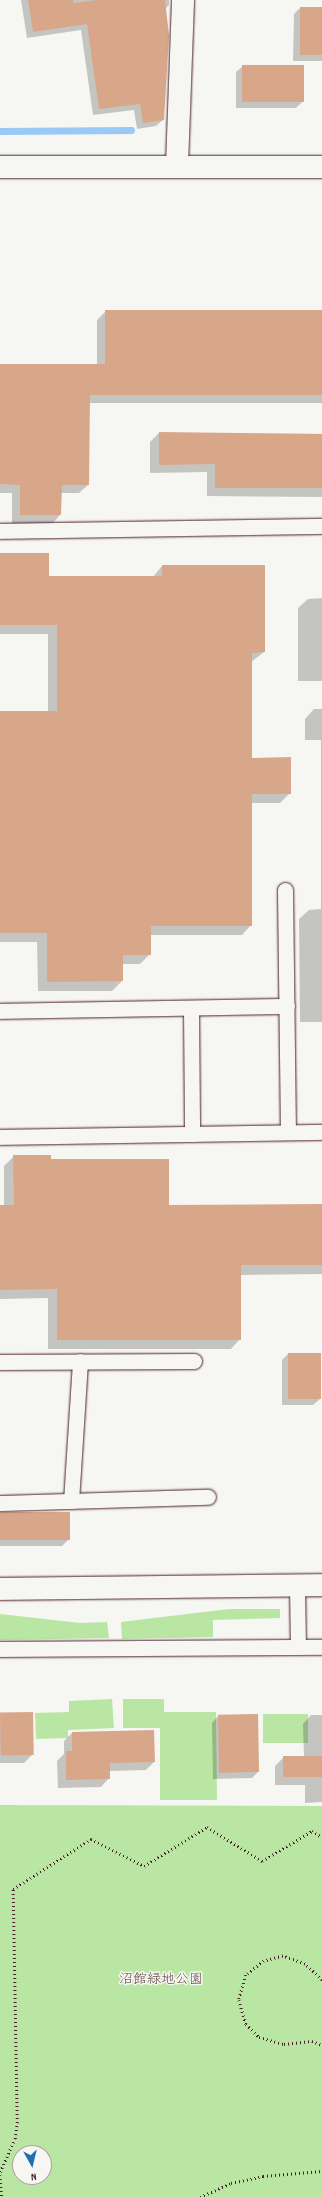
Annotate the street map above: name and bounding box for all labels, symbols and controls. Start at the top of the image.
park label: 沼館緑地公園 [119,1972,203,1988]
north arrow [12,2145,52,2185]
text: N [30,2168,37,2184]

